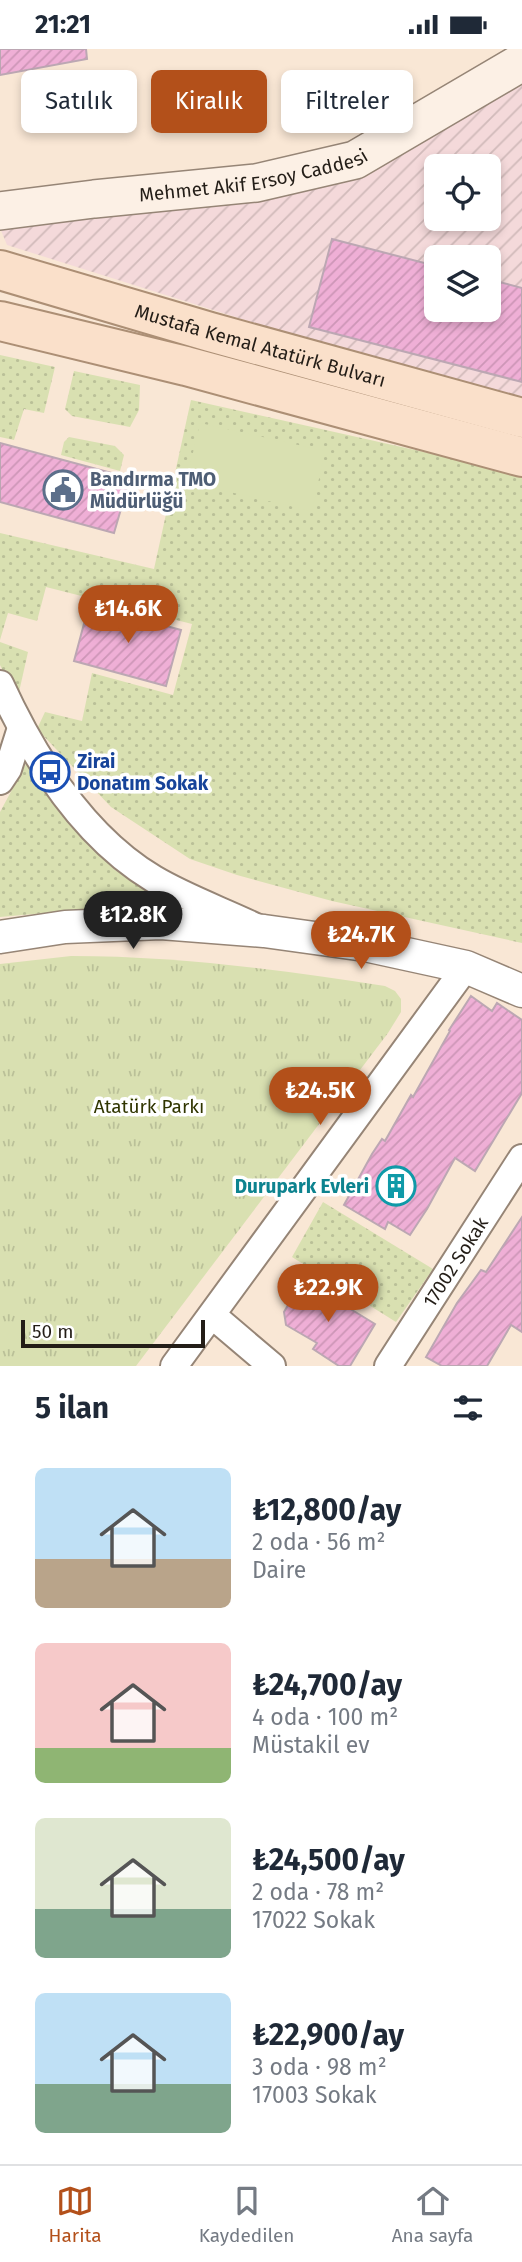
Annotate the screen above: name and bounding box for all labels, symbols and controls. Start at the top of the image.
text: 21:21 [35,9,91,40]
chip: Satılık [21,70,137,133]
chip: Kiralık [151,70,267,133]
chip: Filtreler [281,70,413,133]
street label: Mehmet Akif Ersoy Caddesi [138,144,372,206]
map controls [424,154,501,322]
button: locate [424,154,501,231]
button: layers [424,245,501,322]
street label: Mustafa Kemal Atatürk Bulvarı [132,299,388,392]
place label: Bandırma TMO Müdürlüğü [90,468,216,513]
public building icon: Bandırma TMO Müdürlüğü [42,469,84,511]
pin: ₺14.6K [71,585,185,645]
text: ₺14.6K [94,594,162,622]
place label: Zirai Donatım Sokak [77,750,209,795]
bus stop icon: Zirai Donatım Sokak [29,751,71,793]
pin: ₺12.8K [76,891,190,951]
text: ₺12.8K [99,900,167,928]
pin: ₺24.7K [304,911,418,971]
text: ₺24.7K [327,920,395,948]
pin: ₺24.5K [263,1067,377,1127]
text: ₺24.5K [285,1076,355,1104]
park label: Atatürk Parkı [94,1095,204,1118]
building icon: Durupark Evleri [375,1165,417,1207]
place label: Durupark Evleri [235,1175,369,1198]
street label: 17002 Sokak [418,1212,493,1312]
pin: ₺22.9K [271,1265,385,1324]
text: ₺22.9K [293,1273,363,1301]
scale bar [21,1317,205,1349]
text: 50 m [32,1320,73,1343]
icon: filters [449,1389,487,1427]
text: 5 ilan [35,1390,109,1426]
text: ₺12,800/ay [252,1492,401,1528]
icon: home [91,1496,175,1580]
text: 2 oda · 56 m² [252,1528,386,1556]
text: Daire [252,1556,306,1584]
text: ₺24,700/ay [252,1667,402,1703]
icon: home [91,1671,175,1755]
text: 4 oda · 100 m² [252,1703,398,1731]
text: Müstakil ev [252,1731,370,1759]
text: ₺24,500/ay [252,1842,405,1878]
icon: home [91,1846,175,1930]
text: 2 oda · 78 m² [252,1878,384,1906]
text: 17022 Sokak [252,1906,375,1934]
text: ₺22,900/ay [252,2017,404,2053]
icon: home [91,2021,175,2105]
text: 3 oda · 98 m² [252,2053,387,2081]
text: 17003 Sokak [252,2081,377,2109]
tab: Harita [49,2182,102,2247]
tab: Kaydedilen [199,2182,295,2247]
tab: Ana sayfa [392,2182,473,2247]

